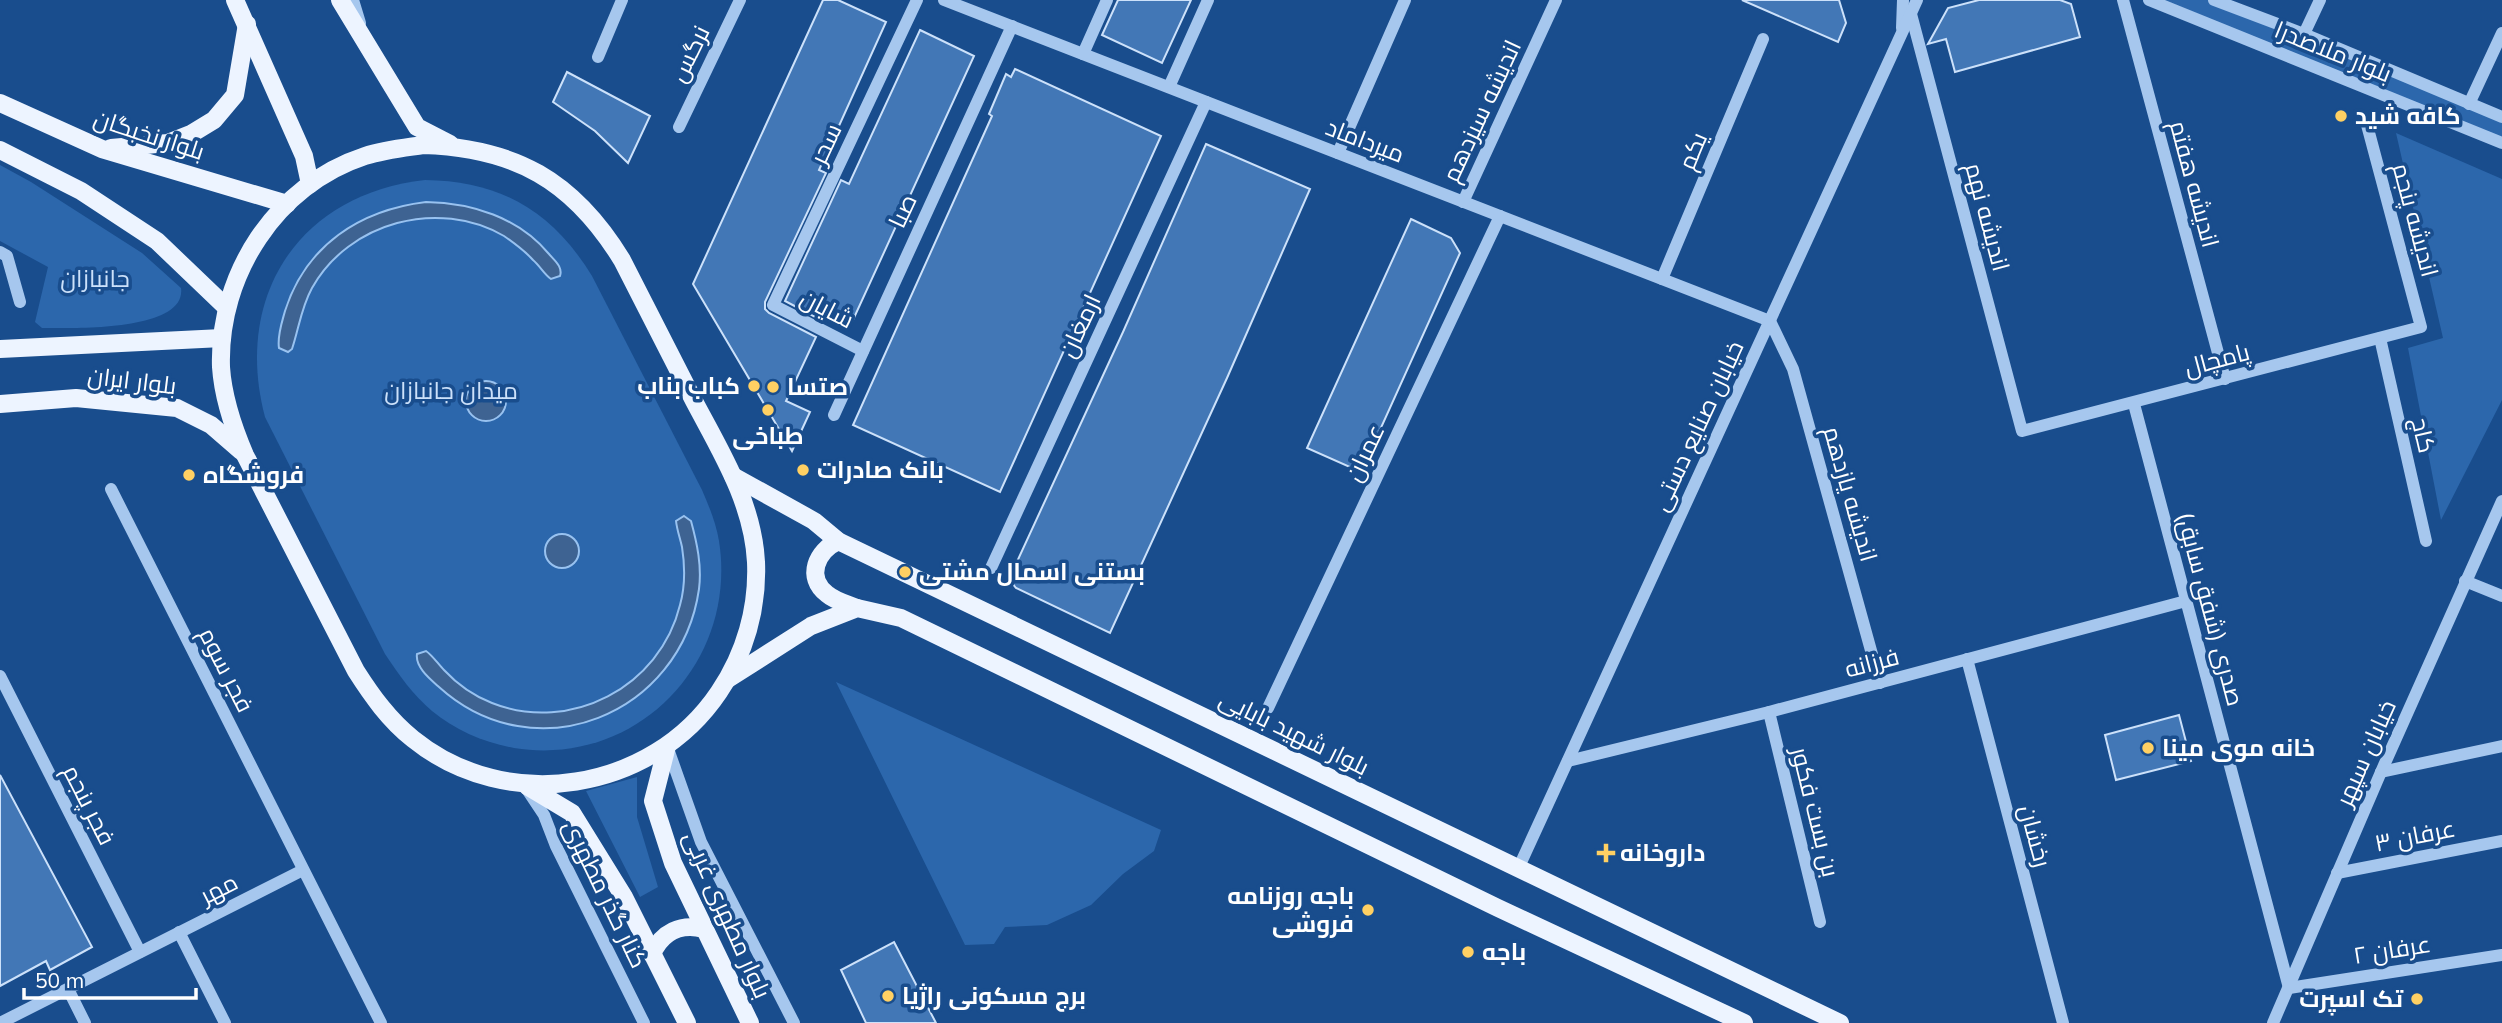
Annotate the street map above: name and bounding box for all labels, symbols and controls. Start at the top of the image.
street label: بلوار ملاصدرا [2271,14,2396,88]
street label: نرگس [663,20,716,87]
street label: اندیشه سیزدهم [1435,35,1529,187]
place label: کافه شید [2355,100,2461,130]
street label: بلوار نخبگان [90,102,208,166]
marker: کافه شید [2333,108,2349,124]
street label: میرداماد [1322,111,1409,169]
street label: اندیشه هفتم [2162,117,2226,251]
street label: سحر [802,118,847,171]
street label: یکم [1671,127,1715,175]
street label: اندیشه نهم [1957,159,2017,275]
street label: اندیشه پنجم [2384,160,2446,280]
street label: صبا [881,189,923,232]
park label: جانبازان [60,263,130,293]
street label: شایان [796,282,859,334]
street label: ارمغان [1051,289,1107,362]
street label: خیابان صنایع دستی [1645,336,1751,516]
street label: پامچال [2181,336,2254,384]
street label: بلوار ایران [86,360,178,400]
place label: کباب بناب [637,370,740,400]
place label: صتسا [787,371,848,401]
park label: میدان جانبازان [384,375,518,405]
marker: کباب بناب [746,378,762,394]
marker: صتسا [765,379,781,395]
marker: طباخی [760,402,776,418]
street label: کاج [2403,414,2443,456]
street label: عمران [1338,419,1390,486]
place label: طباخی [732,420,804,450]
street label: اندیشه یازدهم [1815,423,1885,565]
place label: بانک صادرات [817,454,944,484]
place label: فروشگاه [203,459,304,489]
marker: بانک صادرات [795,462,811,478]
marker: فروشگاه [181,467,197,483]
street label: صدری (شفق سابق) [2170,508,2251,709]
place label: بستنی اسمال مشتی [919,556,1145,586]
marker: بستنی اسمال مشتی [897,564,913,580]
street label: فجر سوم [191,622,261,718]
street label: فرزانه [1841,640,1902,684]
street label: بلوار شهید بابایی [1215,683,1374,781]
street label: خیابان سپهر [2328,695,2403,813]
place label: خانه موی مینا [2162,732,2315,762]
marker: خانه موی مینا [2140,740,2156,756]
street label: بن بست فكور [1785,742,1847,880]
street label: فجر پنجم [55,759,123,851]
street label: رخشان [2013,801,2059,870]
street label: عرفان ۳ [2372,813,2458,858]
street label: کنار گذر مطهری [557,815,655,973]
street label: بلوار مطهری غربی [678,826,778,1003]
place label: داروخانه [1620,837,1705,867]
marker: داروخانه [1598,845,1614,861]
street label: مهر [193,866,242,911]
place label: باجه روزنامه فروشی [1227,880,1354,938]
marker: باجه روزنامه فروشی [1360,902,1376,918]
street label: عرفان ۲ [2351,928,2433,970]
place label: باجه [1482,936,1526,966]
marker: باجه [1460,944,1476,960]
scale bar [24,956,196,1000]
text: 50 m [35,967,84,993]
place label: برج مسکونی راژیا [902,980,1086,1012]
place label: تک اسپرت [2299,983,2404,1016]
marker: برج مسکونی راژیا [880,988,896,1004]
marker: تک اسپرت [2409,991,2425,1007]

